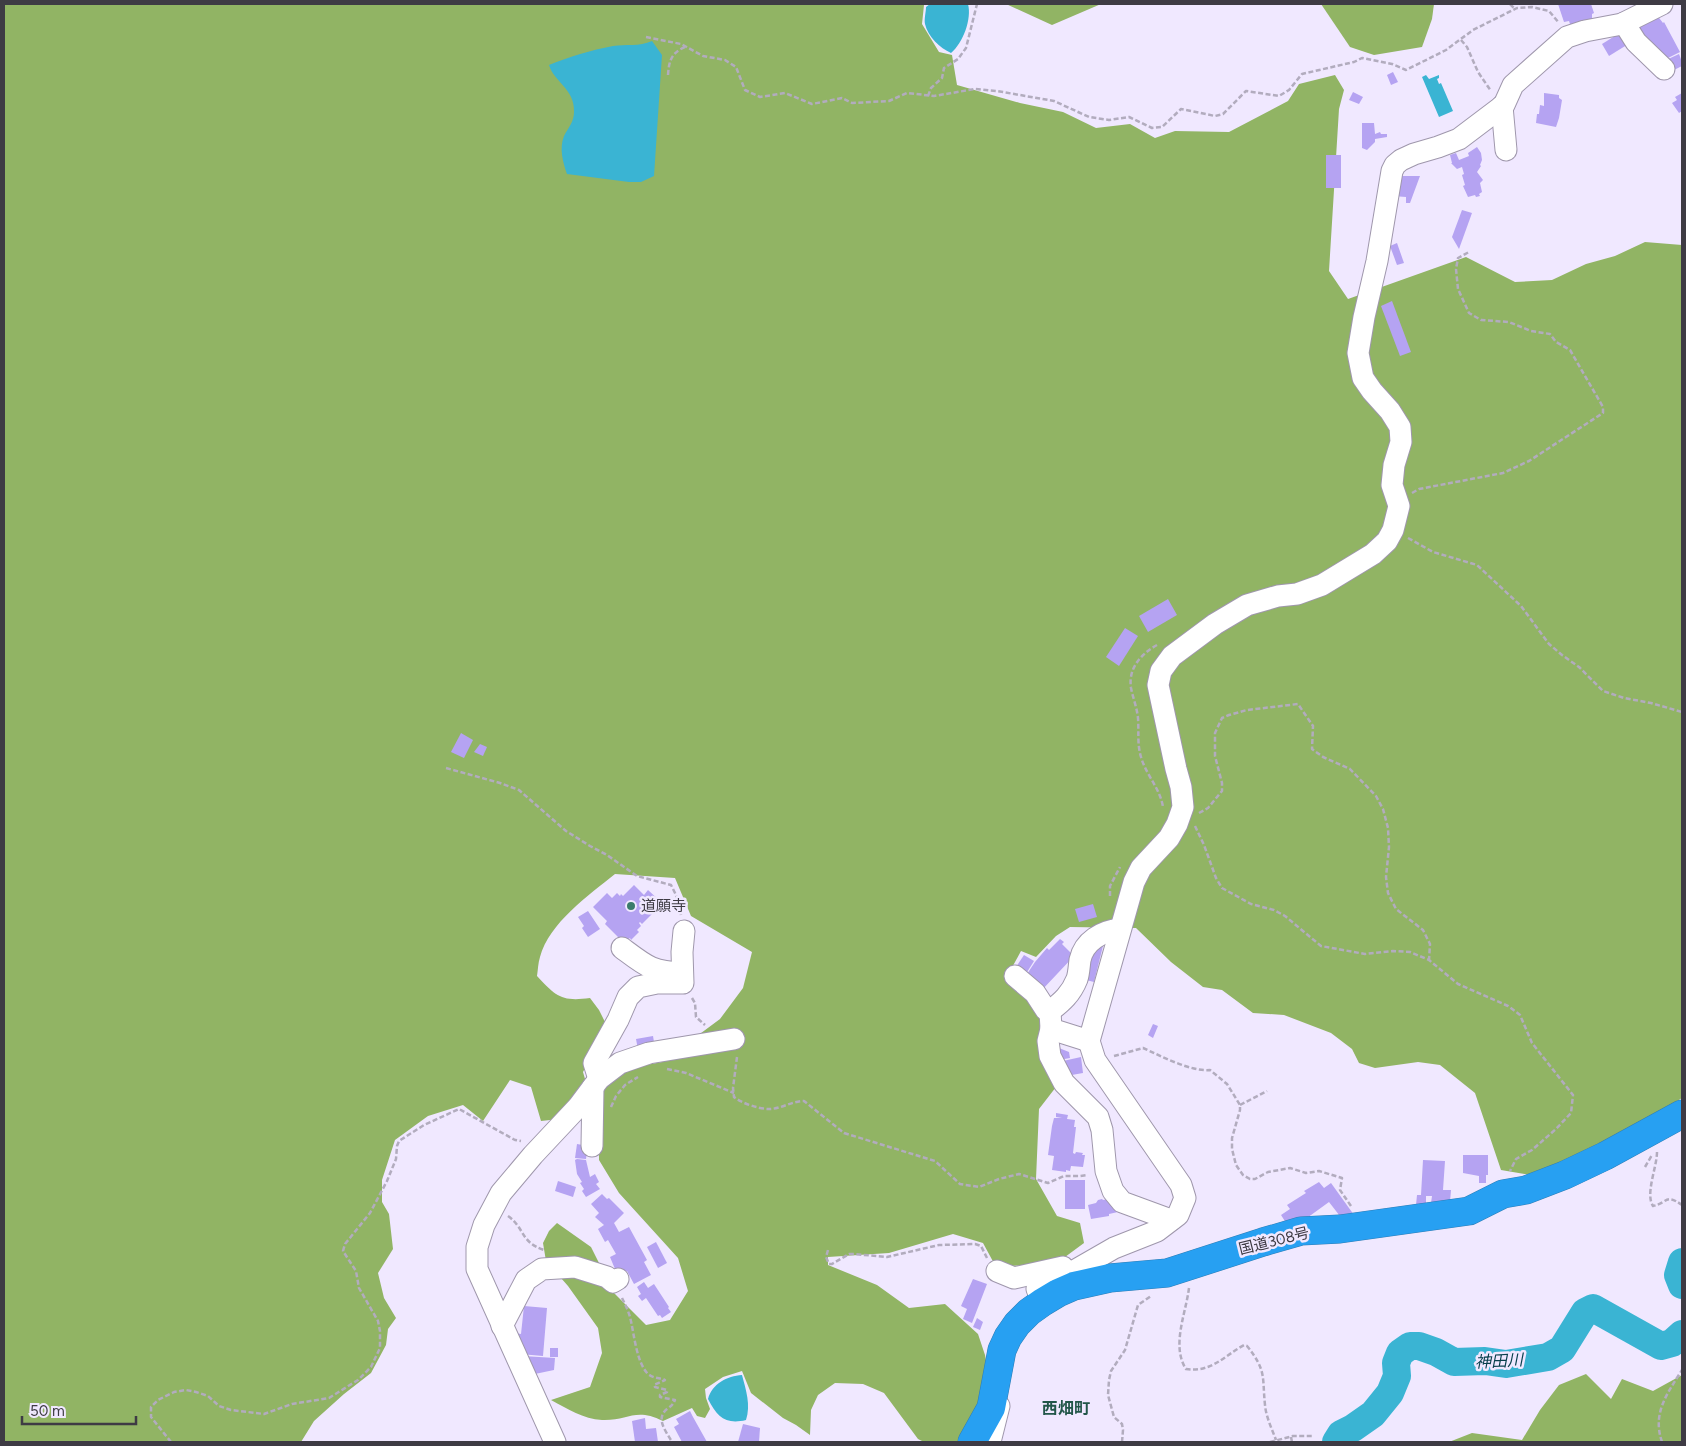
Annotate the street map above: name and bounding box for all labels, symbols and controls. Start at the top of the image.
place label: 道願寺 [641,897,686,915]
marker: 道願寺 [625,900,637,912]
street label: 国道308号 [1237,1224,1311,1258]
water label: 神田川 [1475,1350,1525,1372]
scale bar [22,1394,136,1426]
district label: 西畑町 [1042,1399,1090,1418]
text: 50 m [30,1402,65,1420]

